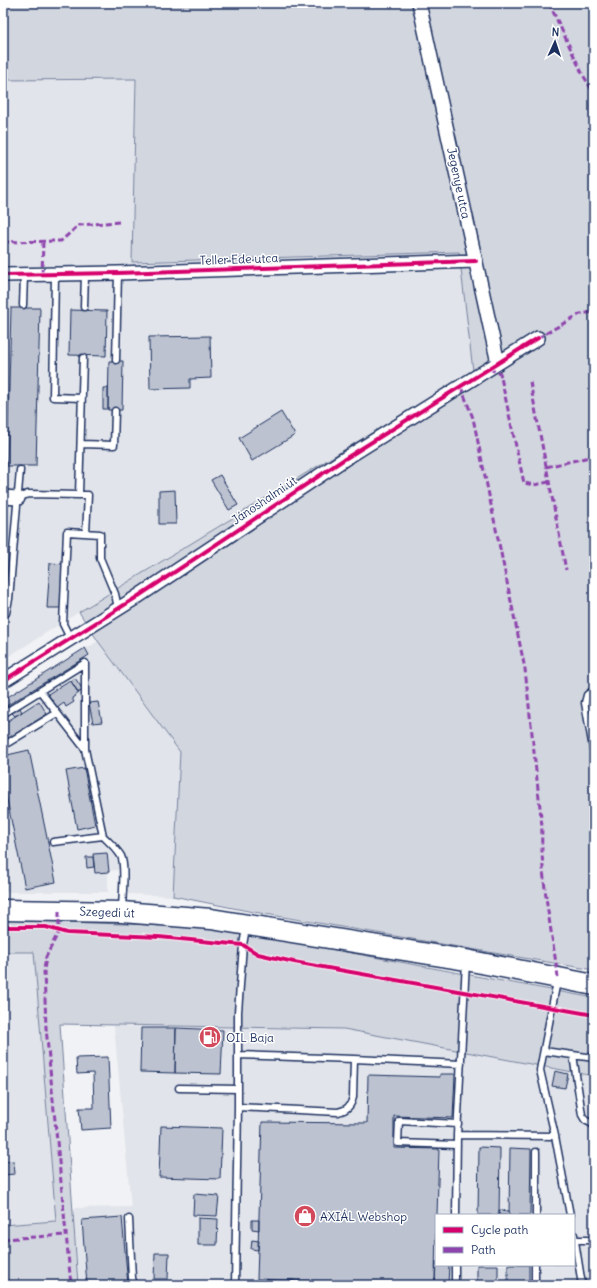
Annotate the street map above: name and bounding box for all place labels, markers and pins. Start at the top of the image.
fuel station icon: OIL Baja [197,1024,223,1050]
place label: OIL Baja [226,1030,274,1045]
shop icon: AXIÁL Webshop [292,1203,318,1229]
place label: AXIÁL Webshop [320,1209,407,1224]

